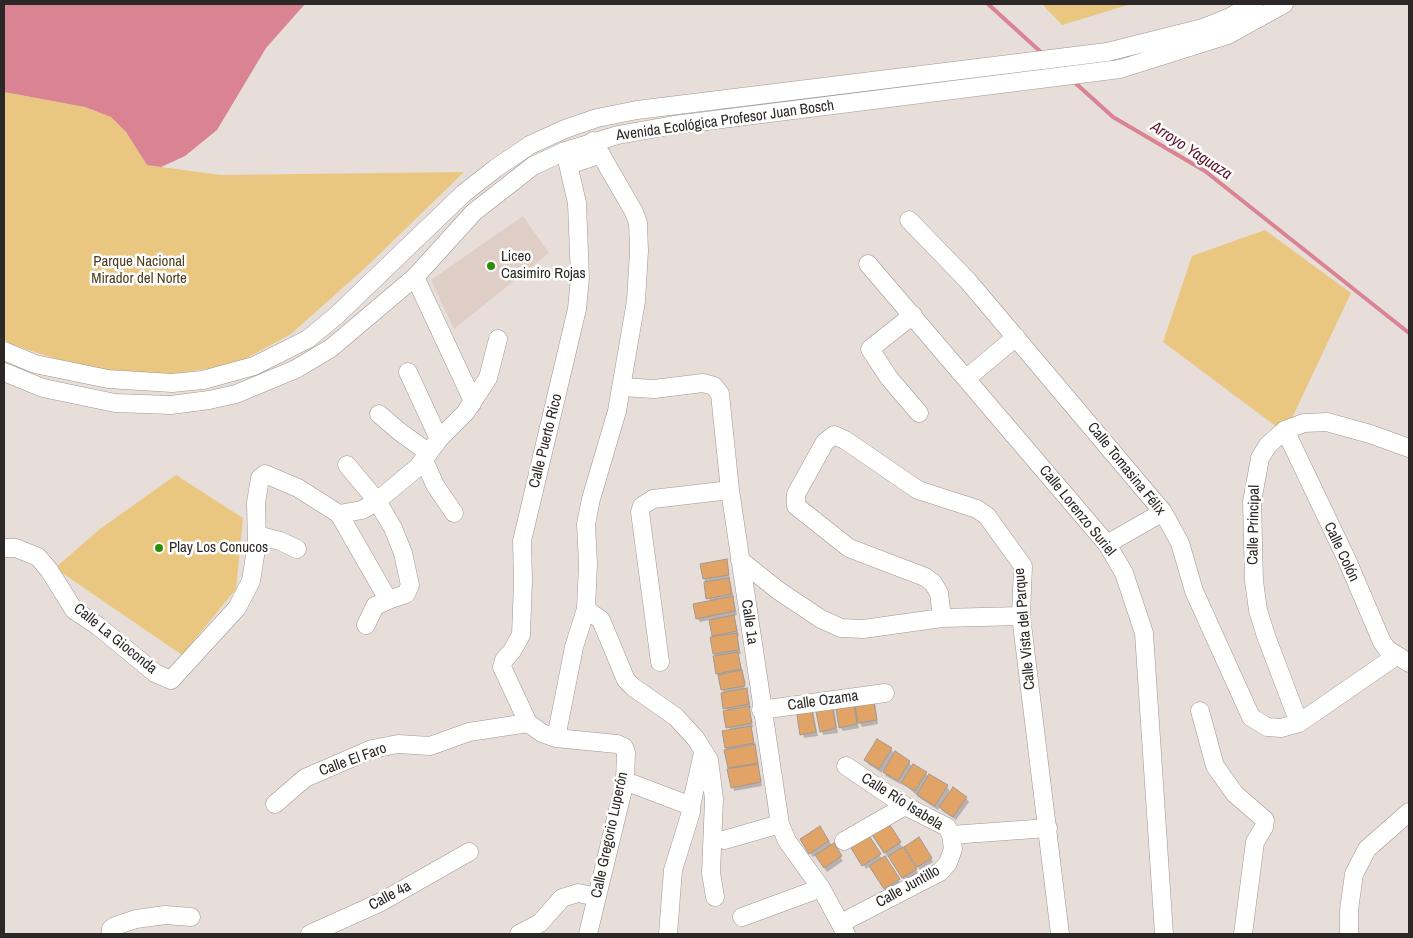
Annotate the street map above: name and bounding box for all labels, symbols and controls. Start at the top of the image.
street label: Avenida Ecológica Profesor Juan Bosch [615,97,835,145]
water label: Arroyo Yaguaza [1147,118,1235,184]
place label: Liceo Casimiro Rojas [501,248,586,283]
park label: Parque Nacional Mirador del Norte [91,253,187,288]
marker: Liceo Casimiro Rojas [485,260,497,272]
street label: Calle Puerto Rico [526,392,566,490]
street label: Calle Tomasina Félix [1083,419,1169,519]
street label: Calle Lorenzo Suriel [1035,462,1119,560]
street label: Calle Principal [1244,485,1264,565]
street label: Calle Colón [1319,519,1363,585]
place label: Play Los Conucos [169,539,268,557]
marker: Play Los Conucos [153,542,165,554]
street label: Calle Vista del Parque [1011,567,1039,691]
street label: Calle 1a [737,598,761,646]
street label: Calle La Gioconda [70,600,160,678]
street label: Calle Ozama [787,687,859,715]
street label: Calle El Faro [317,739,389,781]
street label: Calle Gregorio Luperón [588,770,632,900]
street label: Calle Río Isabela [858,770,946,834]
street label: Calle Juntillo [873,862,943,912]
street label: Calle 4a [366,877,414,915]

